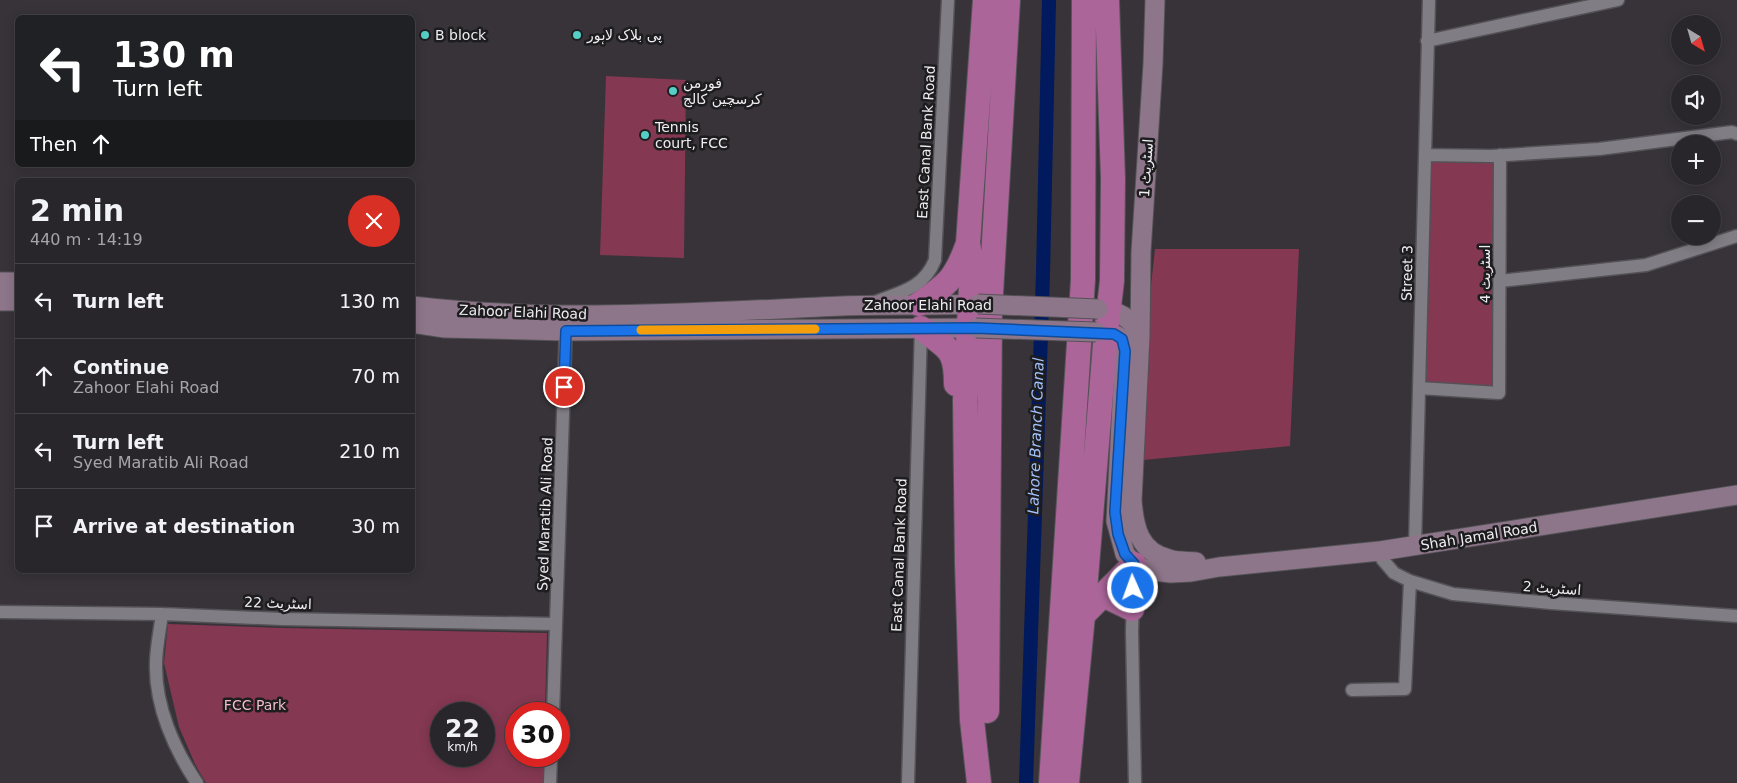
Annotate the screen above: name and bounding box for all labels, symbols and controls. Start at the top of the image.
north arrow [1671,15,1721,65]
map controls [1671,15,1721,245]
place label: B block [435,27,487,43]
place label: پی بلاک لاہور [586,27,662,45]
marker: B block [419,29,431,41]
marker: پی بلاک لاہور [571,29,583,41]
icon: left [30,35,95,100]
text: 130 m [113,35,235,75]
street label: East Canal Bank Road [914,65,938,219]
place label: فورمن کرسچین کالج [683,75,762,108]
button: sound [1671,75,1721,125]
text: Turn left [113,76,202,101]
marker: فورمن کرسچین کالج [667,85,679,97]
place label: Tennis court, FCC [654,119,728,151]
marker: Tennis court, FCC [639,129,651,141]
icon: ahead [87,130,115,158]
text: Then [30,133,77,155]
button: + [1671,135,1721,185]
street label: اسٹریٹ 1 [1136,138,1157,198]
text: 2 min [30,193,124,228]
button: close [348,195,400,247]
button: − [1671,195,1721,245]
text: 440 m · 14:19 [30,230,143,249]
street label: Street 3 [1399,245,1415,301]
street label: اسٹریٹ 4 [1477,245,1494,303]
icon: left [30,287,58,315]
text: Turn left [73,290,164,312]
text: 130 m [339,290,400,312]
street label: Zahoor Elahi Road [864,297,992,313]
street label: Zahoor Elahi Road [459,302,587,322]
text: Continue [73,356,169,378]
water label: Lahore Branch Canal [1024,357,1048,515]
icon: ahead [30,362,58,390]
text: 70 m [351,365,400,387]
pin [543,366,585,408]
icon: arrive [550,373,578,401]
text: Zahoor Elahi Road [73,378,219,397]
text: Turn left [73,431,164,453]
icon: left [30,437,58,465]
street label: Syed Maratib Ali Road [534,437,556,591]
text: 210 m [339,440,400,462]
text: Syed Maratib Ali Road [73,453,249,472]
street label: East Canal Bank Road [888,478,910,632]
icon: arrive [30,512,58,540]
text: Arrive at destination [73,515,295,537]
text: 30 m [351,515,400,537]
street label: Shah Jamal Road [1419,519,1539,553]
position arrow [1106,561,1158,613]
street label: اسٹریٹ 2 [1522,578,1582,599]
street label: اسٹریٹ 22 [244,594,312,613]
park label: FCC Park [224,697,287,713]
speed limit sign: 30 [505,702,570,767]
text: 22 [445,714,480,743]
text: km/h [447,740,478,754]

